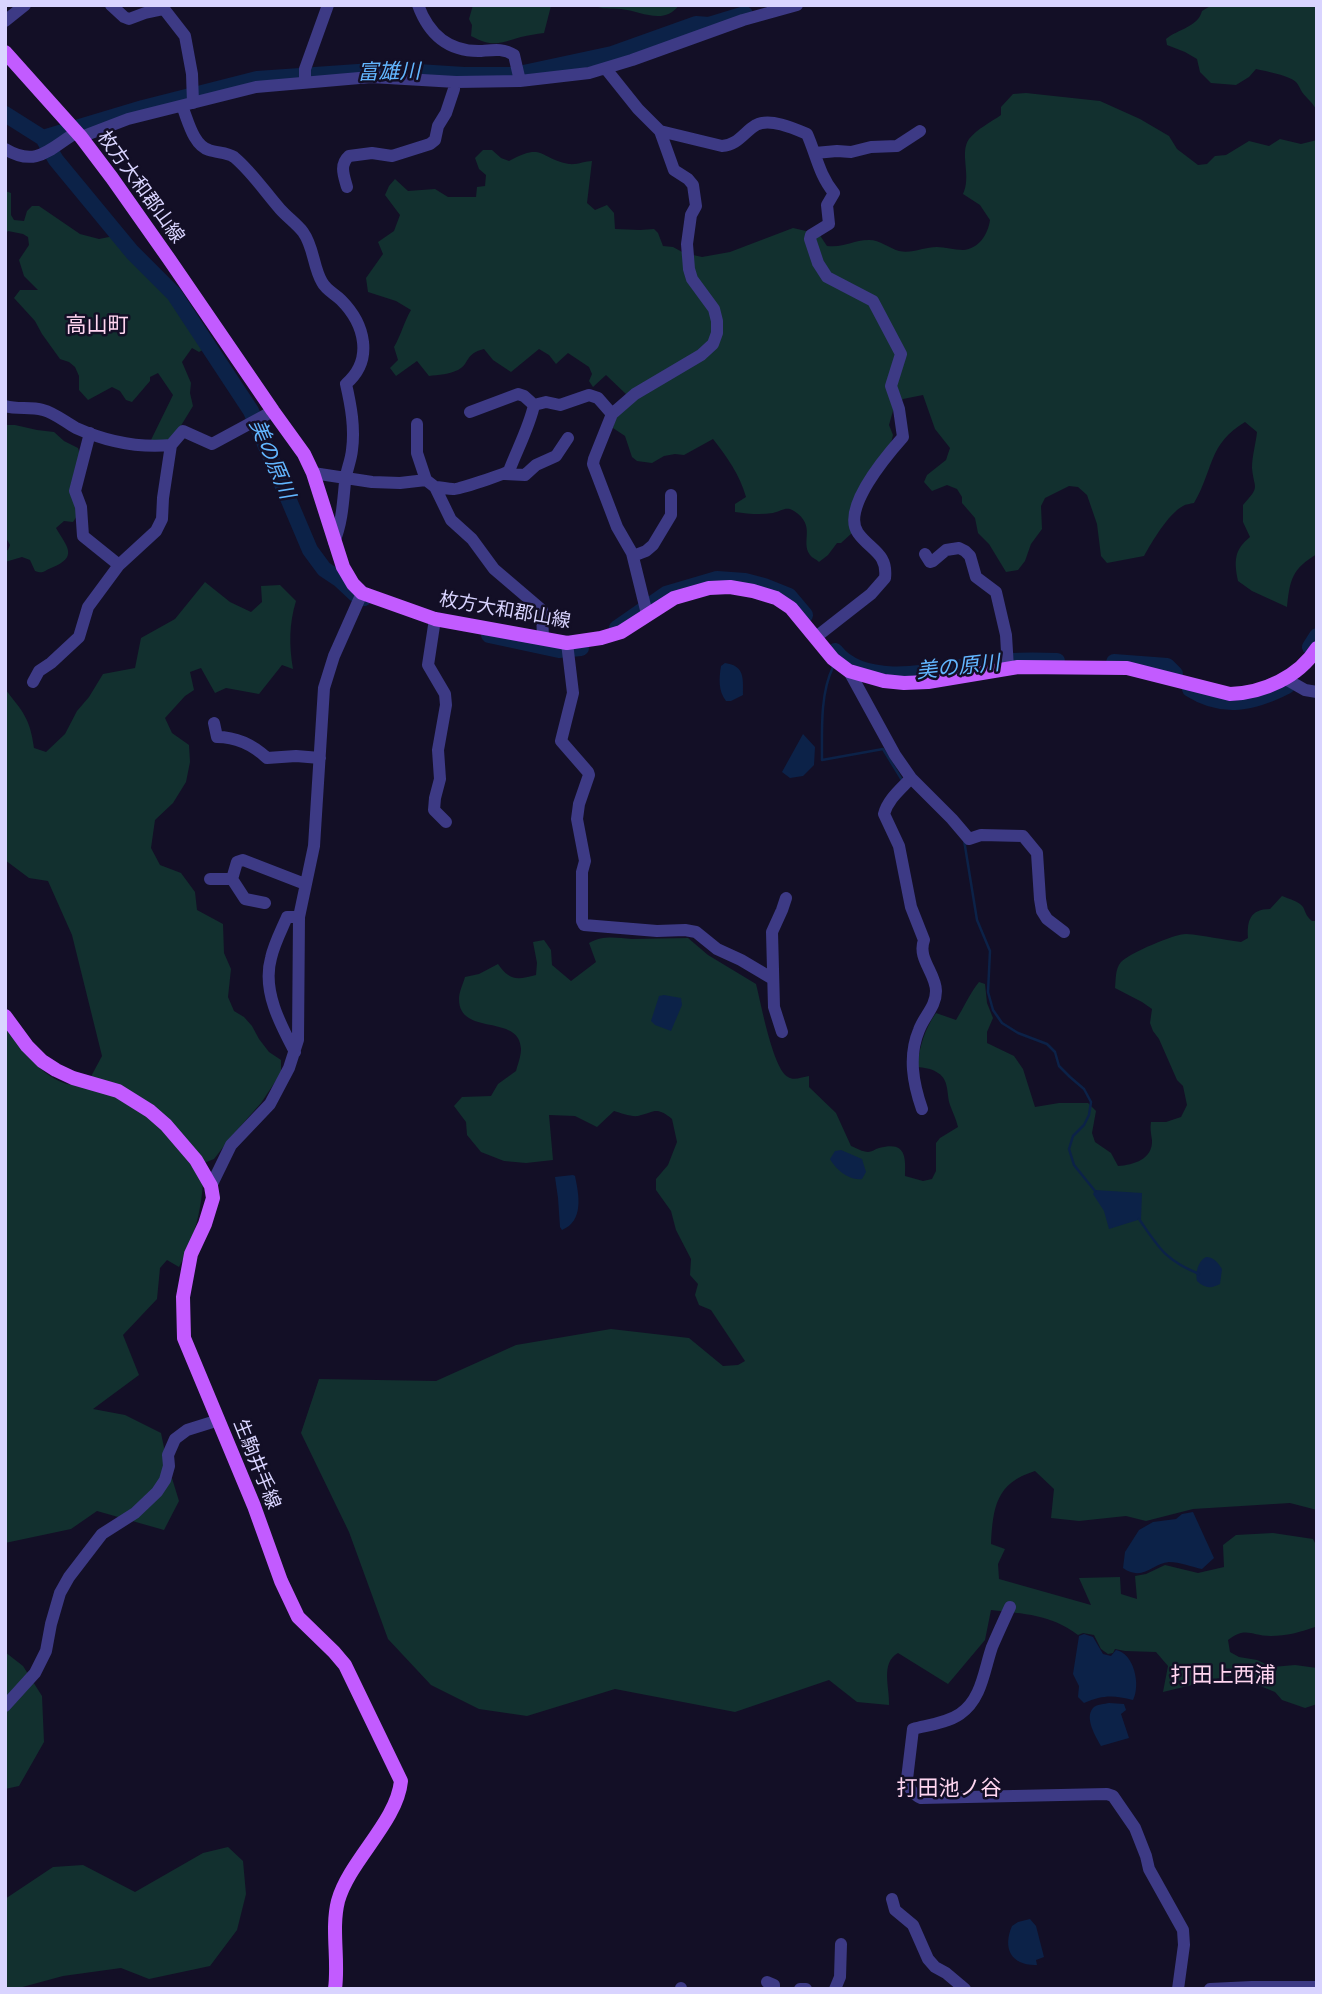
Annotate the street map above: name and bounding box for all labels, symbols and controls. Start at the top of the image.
water label: 富雄川 [357,59,421,85]
street label: 枚方大和郡山線 [93,126,189,248]
district label: 高山町 [66,312,128,338]
water label: 美の原川 [244,415,300,503]
street label: 枚方大和郡山線 [438,587,572,633]
water label: 美の原川 [915,650,1001,684]
street label: 生駒井手線 [229,1416,285,1512]
district label: 打田上西浦 [1171,1662,1275,1688]
district label: 打田池ノ谷 [897,1775,1001,1801]

